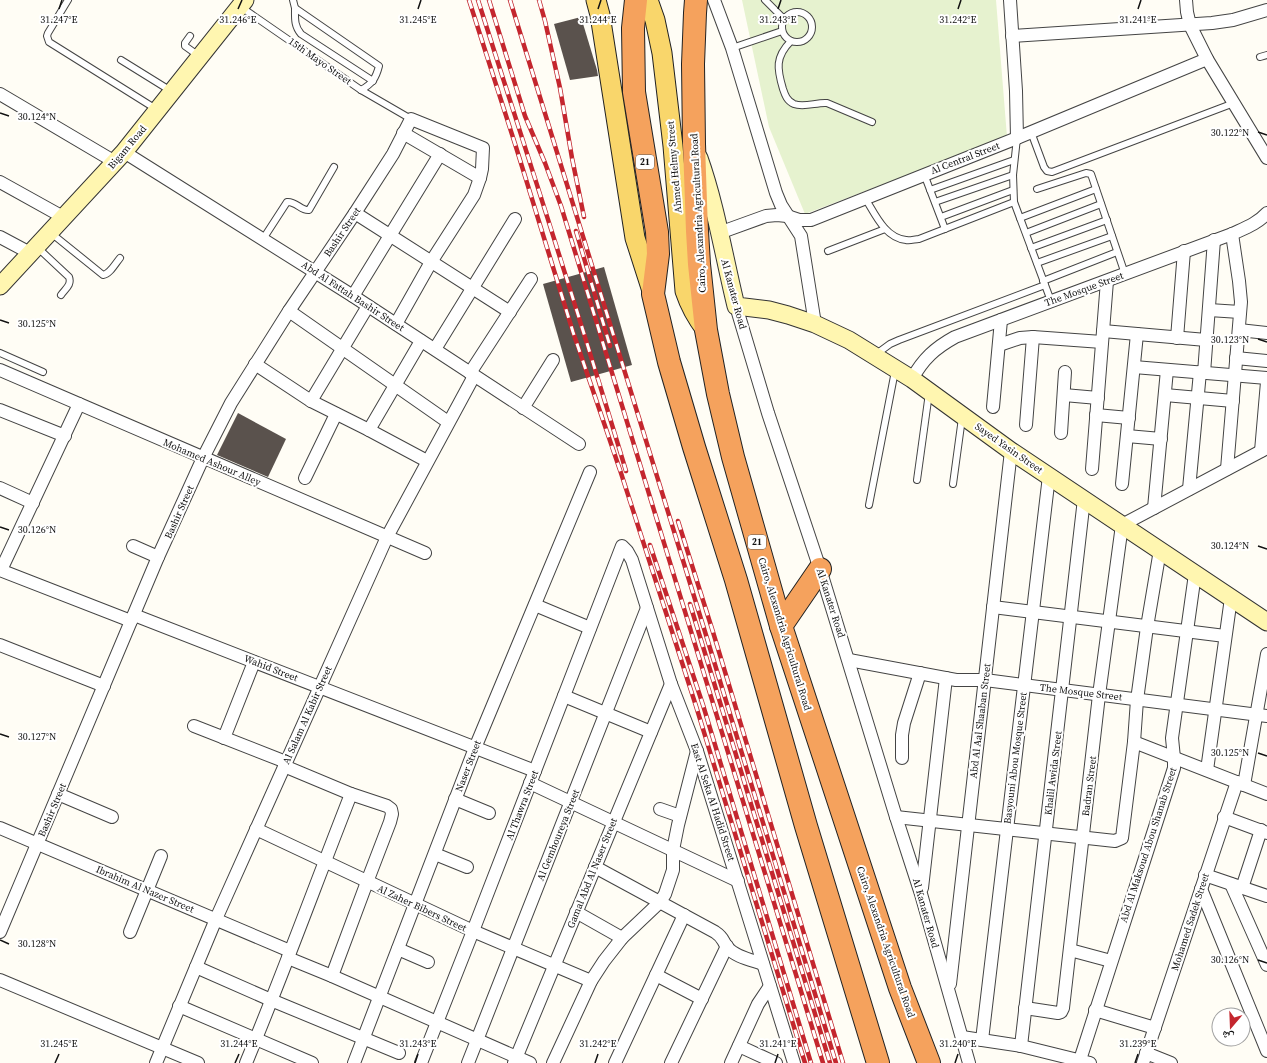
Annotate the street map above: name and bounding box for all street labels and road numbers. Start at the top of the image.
street label: 15th Mayo Street [286,34,355,88]
street label: Ahmed Helmy Street [663,120,685,214]
street label: Bigam Road [105,122,149,172]
street label: Cairo, Alexandria Agricultural Road [687,133,709,293]
street label: Al Central Street [929,139,1002,177]
road number: 21 [636,155,654,169]
street label: Bashir Street [321,204,364,259]
street label: Al Kanater Road [718,257,750,331]
street label: Abd Al Fattah Bashir Street [299,258,407,335]
street label: The Mosque Street [1043,268,1126,309]
street label: Sayed Yasin Street [972,420,1046,477]
street label: Mohamed Ashour Alley [161,436,264,489]
street label: Bashir Street [161,483,197,541]
road number: 21 [748,535,766,549]
street label: Cairo, Alexandria Agricultural Road [755,556,815,712]
street label: Al Kanater Road [814,567,848,640]
street label: Wahid Street [242,652,301,685]
street label: Abd Al Aal Shaaban Street [967,662,994,779]
street label: Al Salam Al Kabir Street [279,663,335,766]
street label: The Mosque Street [1039,681,1124,704]
street label: Basyouni Abou Mosque Street [1000,691,1030,825]
street label: Khalil Awida Street [1041,730,1065,816]
street label: Naser Street [452,738,484,794]
street label: East Al Seka Al Hadid Street [688,741,738,863]
street label: Badran Street [1079,754,1099,817]
street label: Abd Al Maksoud Abou Shanab Street [1117,765,1179,924]
street label: Al Thawra Street [503,768,542,842]
street label: Bashir Street [35,781,69,839]
street label: Al Gemhoureya Street [534,787,583,883]
street label: Gamal Abd Al Naser Street [564,815,620,930]
street label: Ibrahim Al Nazer Street [94,862,197,916]
street label: Cairo, Alexandria Agricultural Road [854,865,918,1020]
street label: Mohamed Sadek Street [1168,871,1212,972]
street label: Al Kanater Road [910,876,942,950]
street label: Al Zaher Bibers Street [375,882,469,935]

